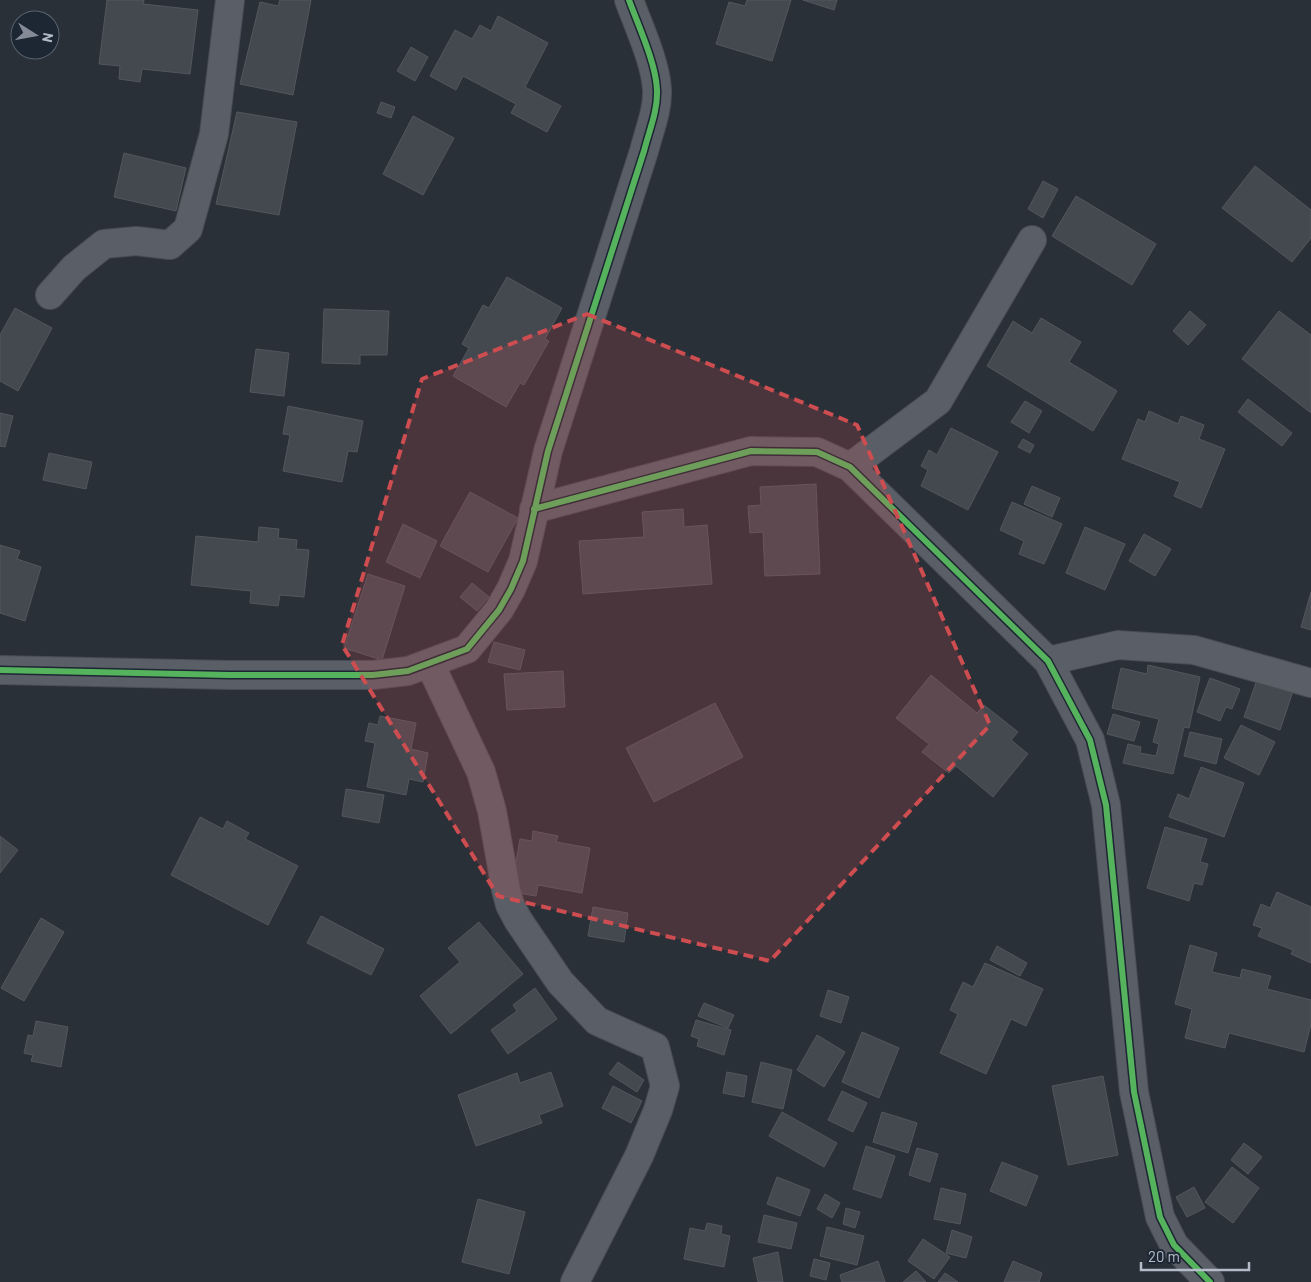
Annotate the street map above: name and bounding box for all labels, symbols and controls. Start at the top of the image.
north arrow [10,10,60,60]
text: N [39,31,57,44]
scale bar [1141,1240,1248,1272]
text: 20 m [1148,1247,1180,1265]

